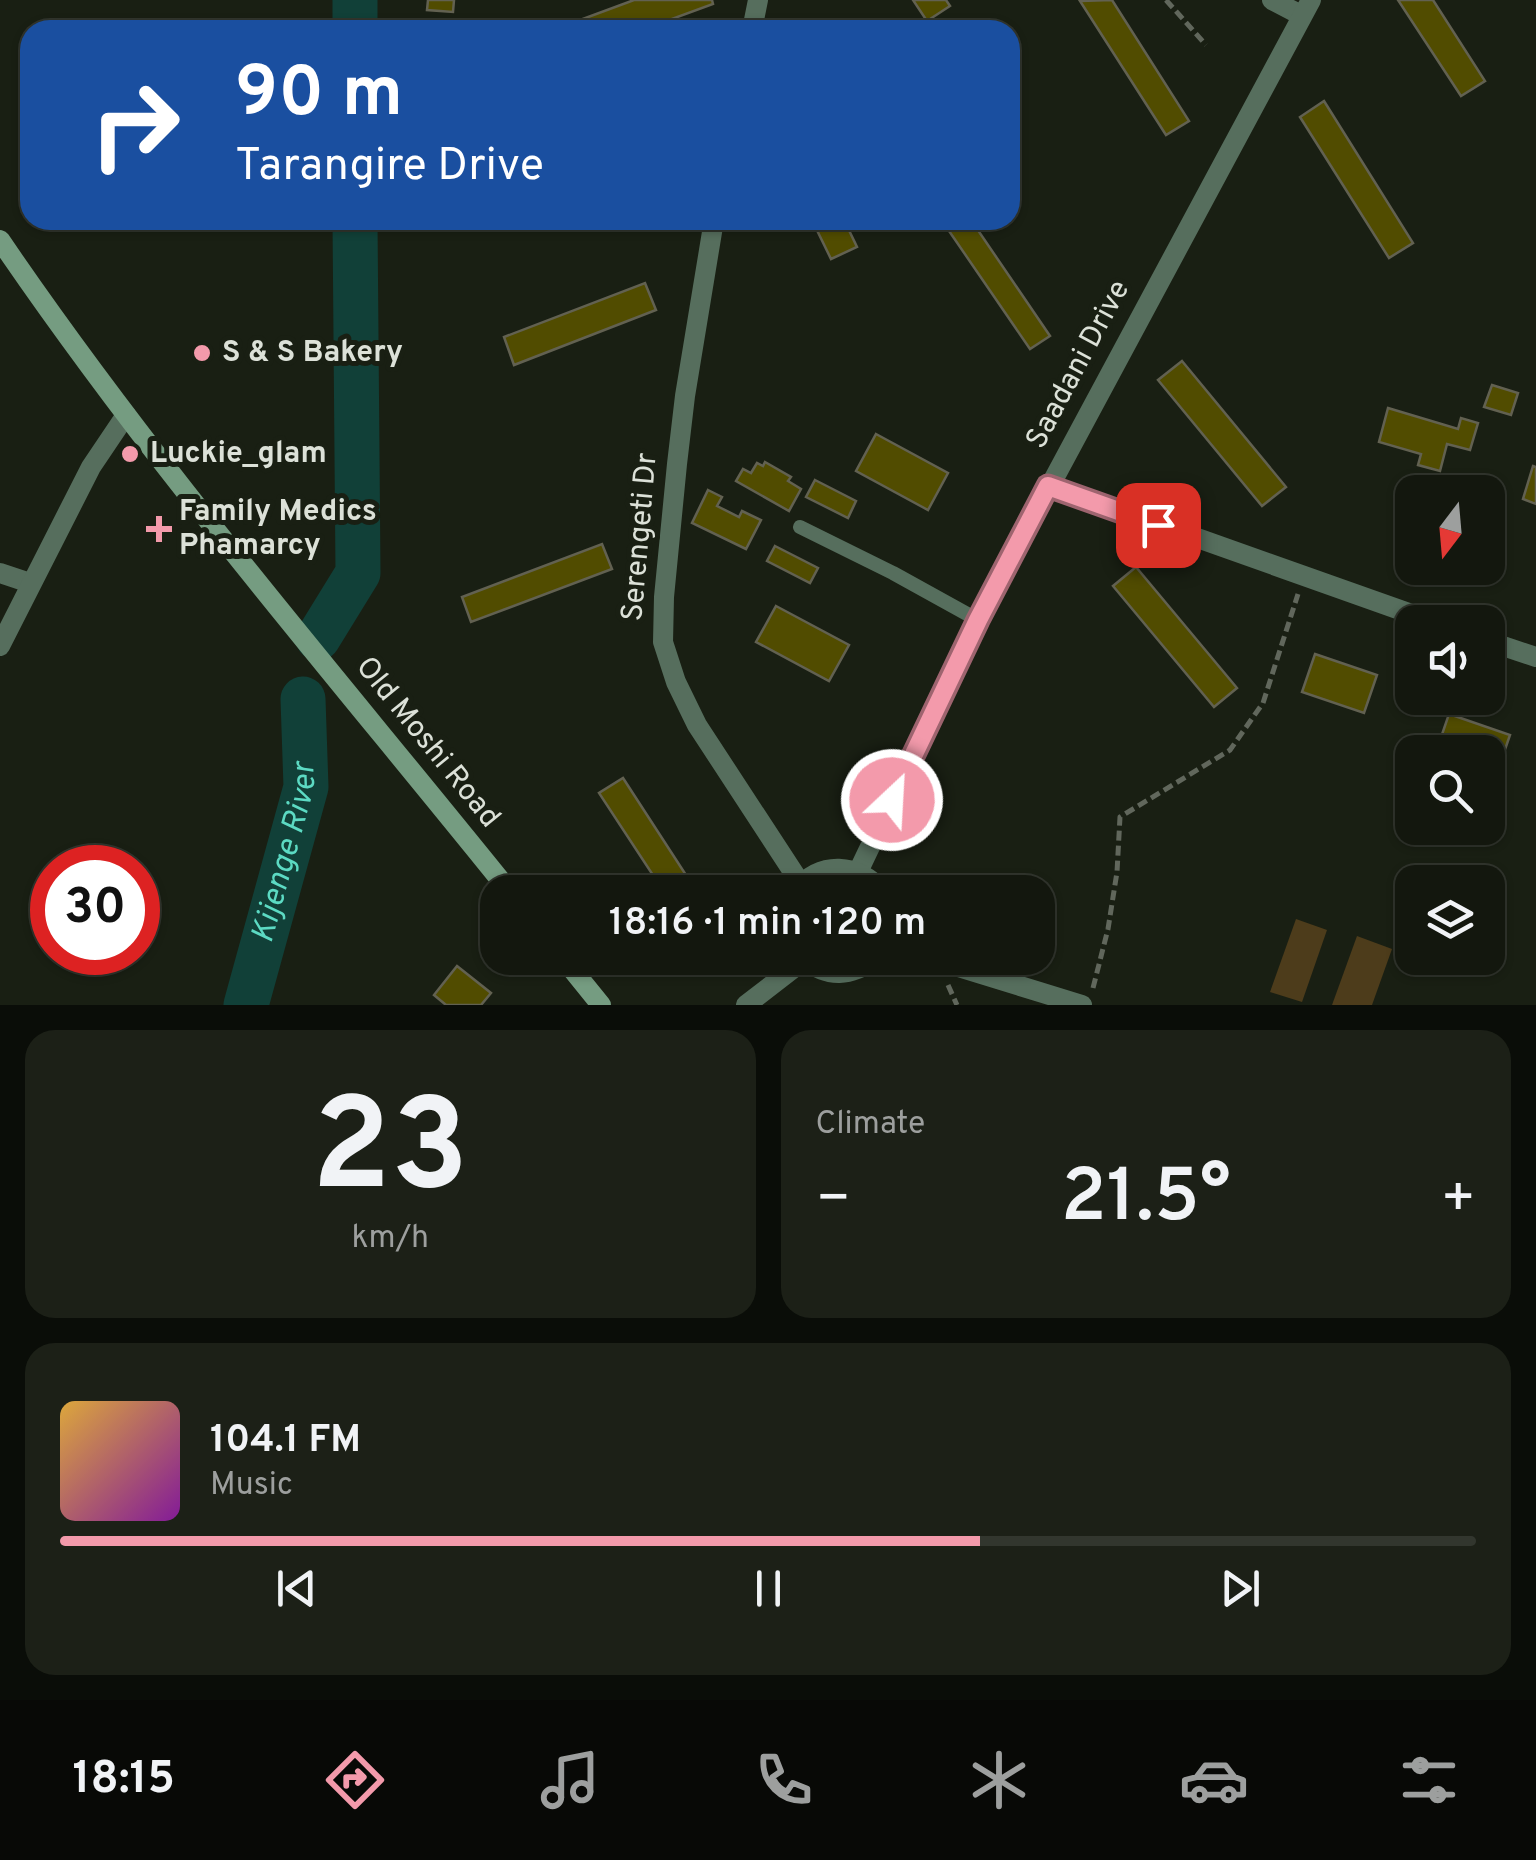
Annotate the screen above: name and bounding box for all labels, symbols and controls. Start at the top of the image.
text: 90 m [235,52,403,141]
icon: right [70,60,200,190]
text: Tarangire Drive [235,139,544,196]
street label: Saadani Drive [1019,274,1139,456]
place label: S & S Bakery [222,335,403,372]
marker: S & S Bakery [191,342,213,364]
place label: Luckie_glam [150,436,327,473]
marker: Luckie_glam [119,443,141,465]
street label: Serengeti Dr [615,451,667,623]
north arrow [1395,475,1505,585]
map controls [1395,475,1505,975]
pin [1116,483,1201,568]
place label: Family Medics Phamarcy [179,494,377,565]
icon: arrive [1131,498,1186,553]
marker: Family Medics Phamarcy [148,518,170,540]
button: sound [1395,605,1505,715]
street label: Old Moshi Road [347,650,507,836]
button: search [1395,735,1505,845]
position arrow [840,748,944,852]
water label: Kijenge River [244,759,326,947]
speed limit sign: 30 [30,845,160,975]
button: layers [1395,865,1505,975]
text: 18:16 · 1 min · 120 m [609,900,926,949]
text: 23 [312,1071,469,1236]
text: Climate [816,1105,925,1145]
text: 21.5° [1061,1153,1231,1248]
text: − [816,1166,851,1236]
text: + [1441,1166,1476,1236]
text: km/h [351,1219,429,1259]
text: 104.1 FM [210,1417,361,1466]
text: Music [210,1466,293,1506]
icon: previous [269,1561,324,1616]
icon: pause [741,1561,796,1616]
icon: next [1213,1561,1268,1616]
icon: directions [320,1745,390,1815]
icon: music [535,1745,605,1815]
icon: phone [749,1745,819,1815]
icon: climate [964,1745,1034,1815]
icon: car [1179,1745,1249,1815]
icon: filters [1394,1745,1464,1815]
text: 18:15 [72,1752,175,1809]

